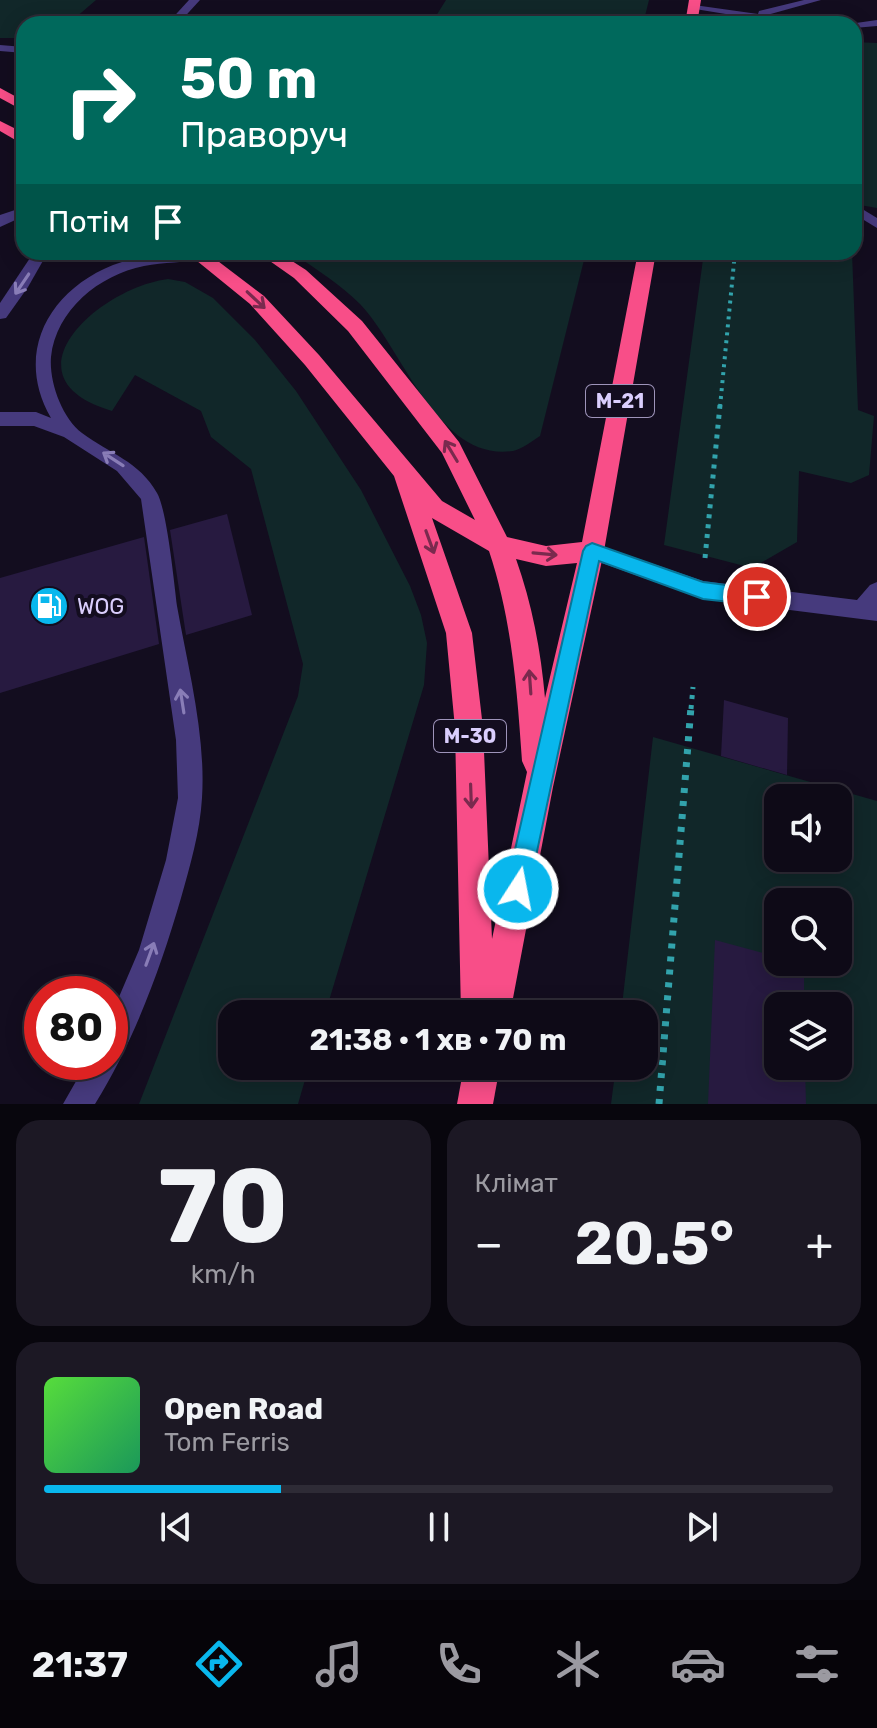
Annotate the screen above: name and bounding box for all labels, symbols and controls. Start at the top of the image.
text: 50 m [180,46,317,112]
icon: right [48,48,152,152]
text: Праворуч [180,113,348,156]
icon: arrive [146,200,190,244]
text: Потім [48,204,130,240]
one-way arrow [14,272,30,295]
one-way arrow [246,291,266,310]
road number: М-21 [586,385,654,417]
one-way arrow [443,440,459,462]
one-way arrow [102,451,124,467]
one-way arrow [424,529,438,553]
one-way arrow [532,547,558,562]
pin [723,563,791,631]
icon: arrive [735,575,779,619]
fuel station icon: WOG [28,585,70,627]
place label: WOG [77,593,124,620]
one-way arrow [522,669,537,696]
one-way arrow [173,688,188,714]
road number: М-30 [434,720,506,752]
one-way arrow [464,782,479,809]
map controls [764,784,852,1080]
button: sound [764,784,852,872]
position arrow [476,847,560,931]
button: search [764,888,852,976]
one-way arrow [143,942,158,967]
speed limit sign: 80 [24,976,128,1080]
button: layers [764,992,852,1080]
text: 21:38 · 1 хв · 70 m [309,1022,567,1058]
text: 70 [158,1145,288,1268]
text: Клімат [475,1168,558,1199]
text: 20.5° [574,1208,734,1279]
text: − [475,1218,503,1270]
text: + [806,1218,833,1270]
text: km/h [191,1259,256,1290]
text: Open Road [164,1391,323,1427]
text: Tom Ferris [164,1427,290,1458]
icon: previous [154,1505,198,1549]
icon: pause [417,1505,461,1549]
icon: next [680,1505,724,1549]
icon: directions [191,1636,247,1692]
icon: music [311,1636,367,1692]
icon: phone [431,1636,487,1692]
icon: climate [550,1636,606,1692]
icon: car [670,1636,726,1692]
icon: filters [789,1636,845,1692]
text: 21:37 [32,1643,128,1686]

